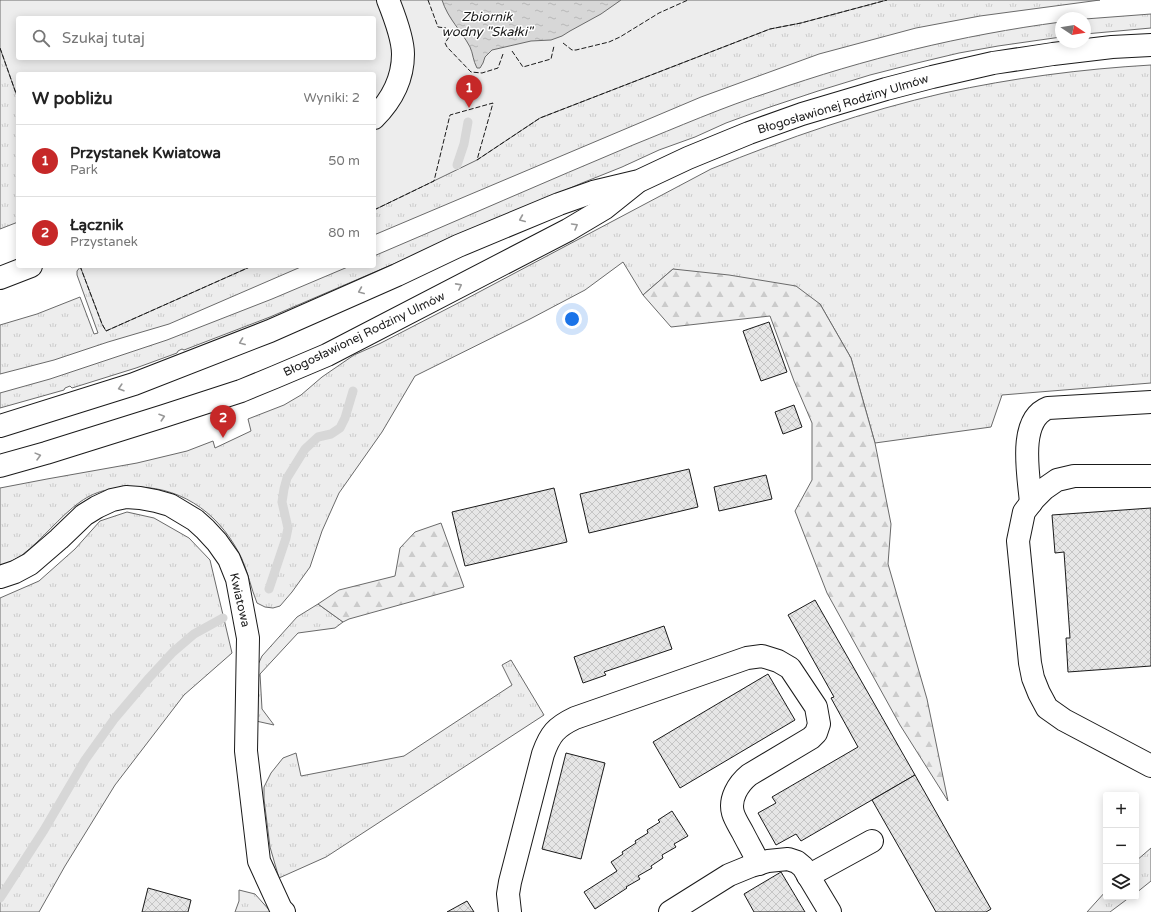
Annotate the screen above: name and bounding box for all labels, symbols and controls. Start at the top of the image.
water label: Zbiornik wodny "Skałki" [441,9,534,40]
north arrow [1055,12,1091,48]
search box [16,16,376,60]
icon: search [30,27,52,49]
text: Szukaj tutaj [62,29,145,47]
street label: Błogosławionej Rodziny Ulmów [756,71,931,137]
pin: 1 [456,75,482,108]
text: W pobliżu [32,88,113,109]
text: Wyniki: 2 [304,90,360,106]
text: Przystanek Kwiatowa [70,144,221,162]
text: 1 [41,153,49,169]
text: 50 m [328,153,360,169]
text: Park [70,162,98,178]
one-way arrow [519,214,527,222]
text: Łącznik [70,216,124,234]
one-way arrow [571,223,578,230]
text: 2 [41,225,49,241]
text: 80 m [328,225,360,241]
text: Przystanek [70,234,138,250]
one-way arrow [455,283,463,291]
one-way arrow [358,286,365,294]
street label: Błogosławionej Rodziny Ulmów [281,288,447,379]
your location [562,309,582,329]
one-way arrow [238,337,245,345]
one-way arrow [117,383,124,392]
pin: 2 [210,405,236,438]
one-way arrow [158,413,165,422]
one-way arrow [34,452,41,461]
street label: Kwiatowa [227,572,253,628]
map controls [1103,792,1139,900]
button: + [1103,792,1139,828]
button: − [1103,828,1139,864]
button: layers [1103,864,1139,900]

